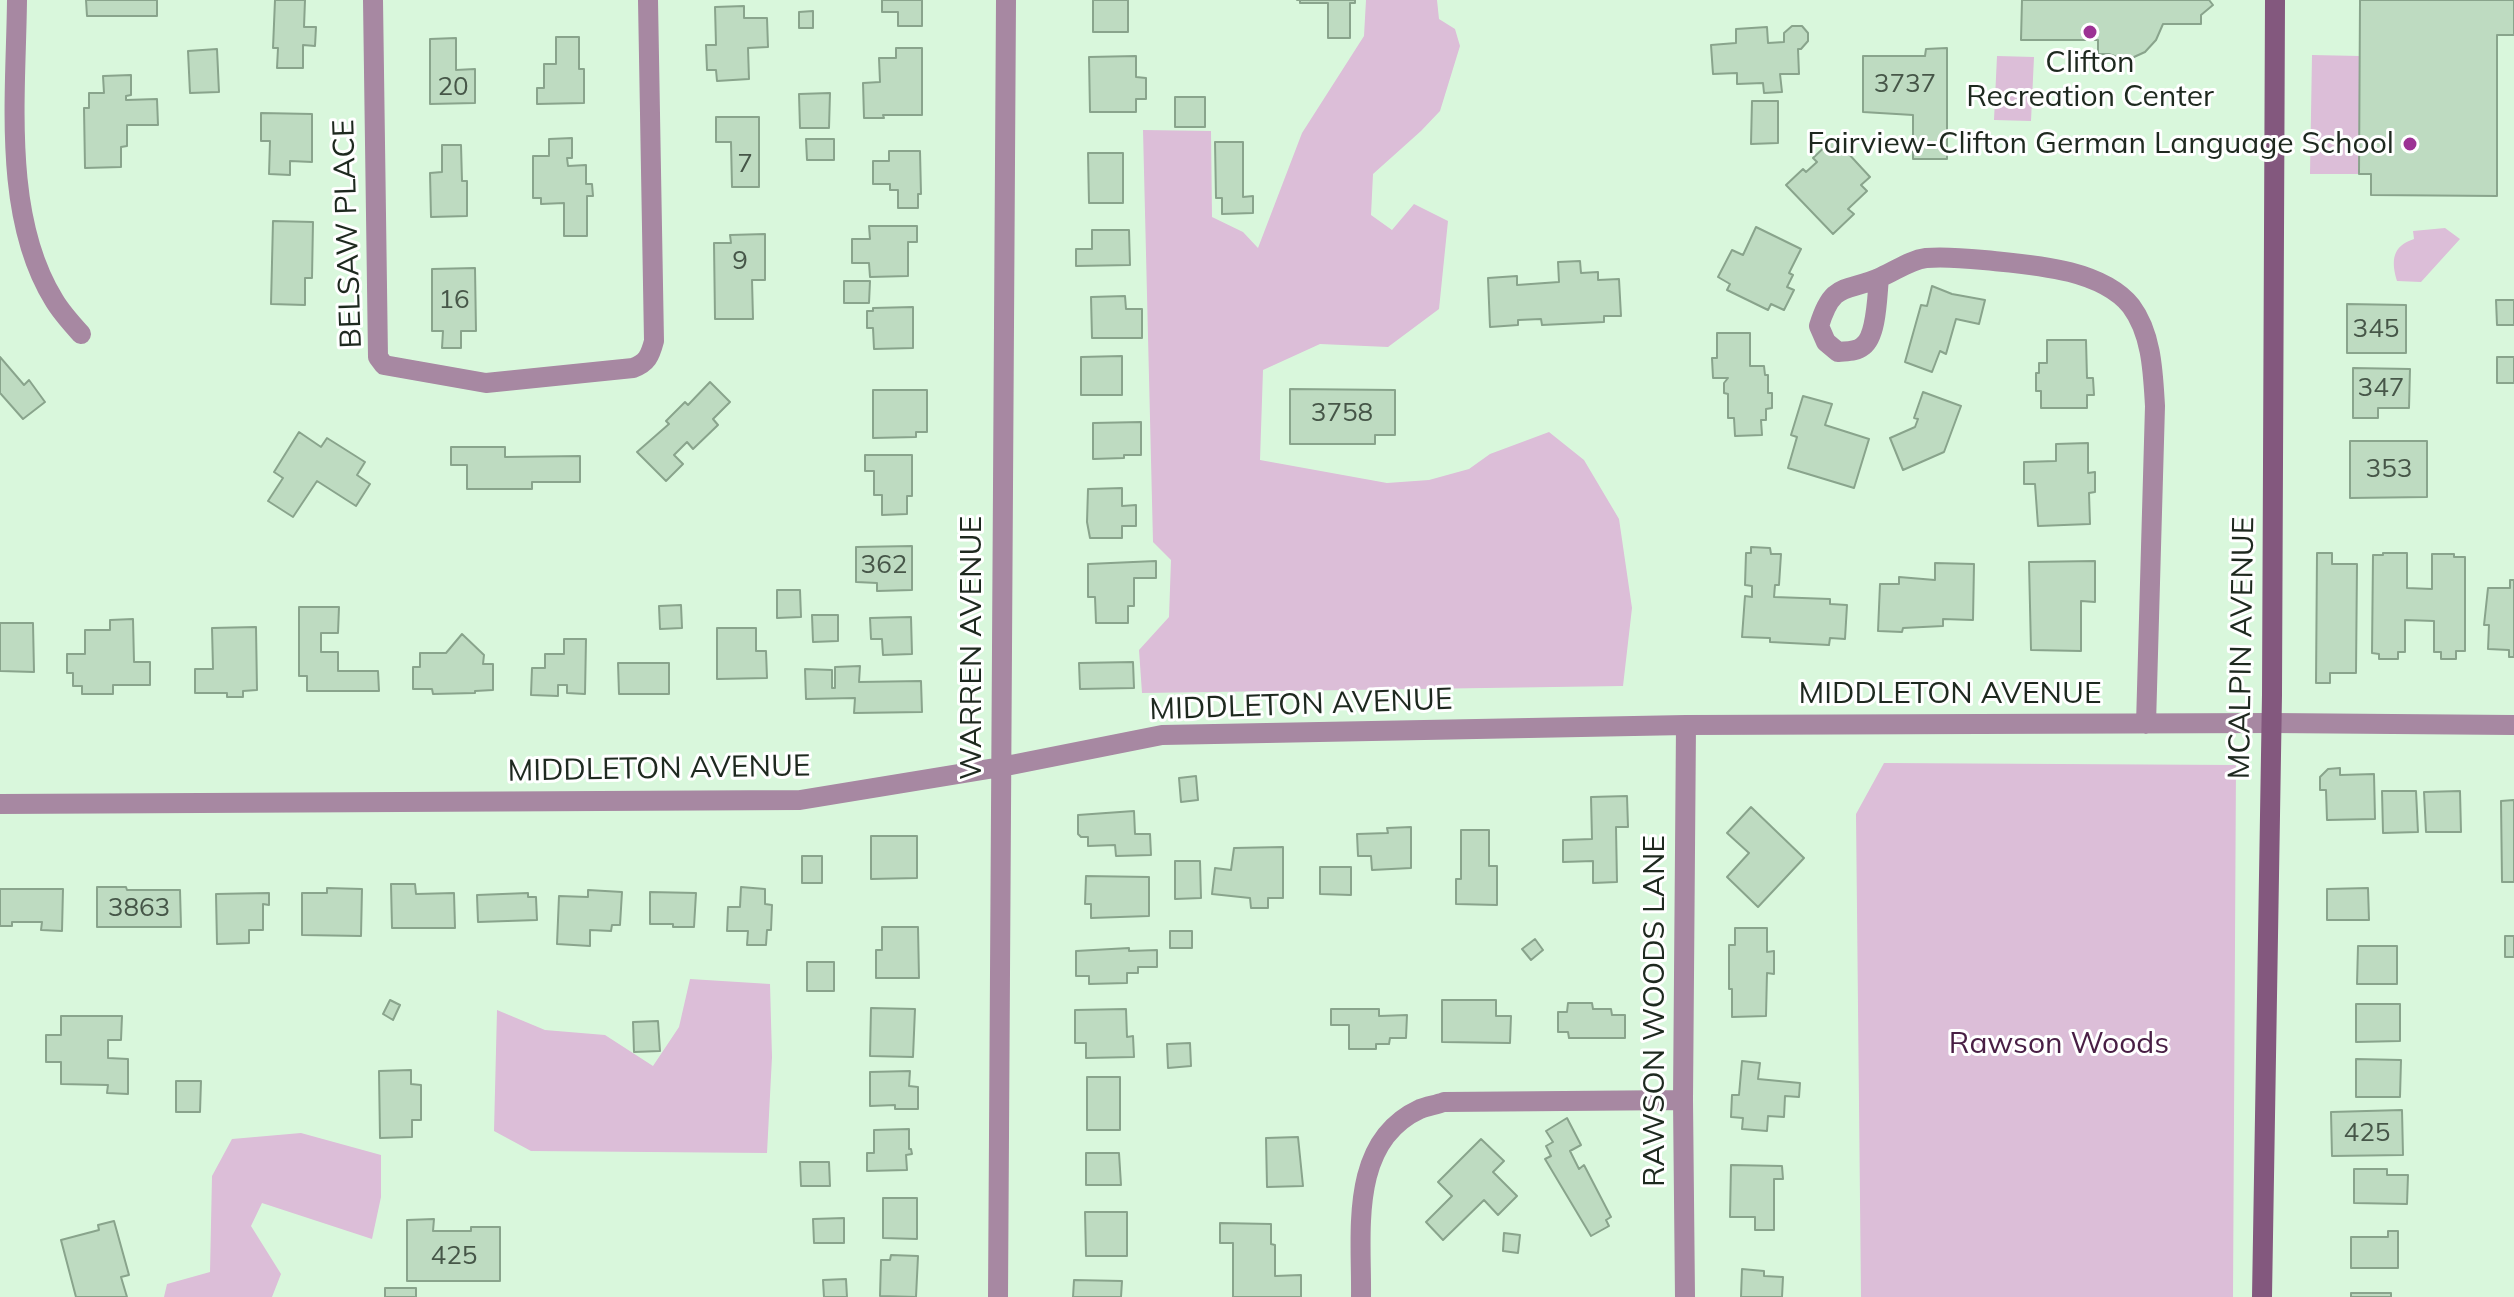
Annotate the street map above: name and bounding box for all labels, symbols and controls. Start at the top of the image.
marker: Clifton Recreation Center [2081,23,2099,41]
place label: Clifton Recreation Center [1966,45,2214,116]
house number: 3737 [1874,68,1936,100]
house number: 20 [437,71,469,103]
street label: BELSAW PLACE [326,119,370,349]
place label: Fairview-Clifton German Language School [1807,126,2394,162]
marker: Fairview-Clifton German Language School [2401,135,2419,153]
house number: 7 [737,148,753,180]
house number: 9 [732,245,748,277]
house number: 16 [438,284,470,316]
house number: 345 [2353,313,2399,345]
house number: 347 [2358,372,2404,404]
house number: 3758 [1311,397,1373,429]
house number: 353 [2366,453,2412,485]
street label: WARREN AVENUE [954,516,990,780]
street label: MCALPIN AVENUE [2222,516,2262,780]
house number: 362 [861,549,907,581]
street label: MIDDLETON AVENUE [1798,676,2102,712]
street label: MIDDLETON AVENUE [1149,682,1453,728]
street label: MIDDLETON AVENUE [507,748,811,790]
street label: RAWSON WOODS LANE [1637,835,1673,1187]
house number: 3863 [108,892,170,924]
park label: Rawson Woods [1949,1026,2169,1062]
house number: 425 [2344,1117,2390,1149]
house number: 425 [431,1240,477,1272]

